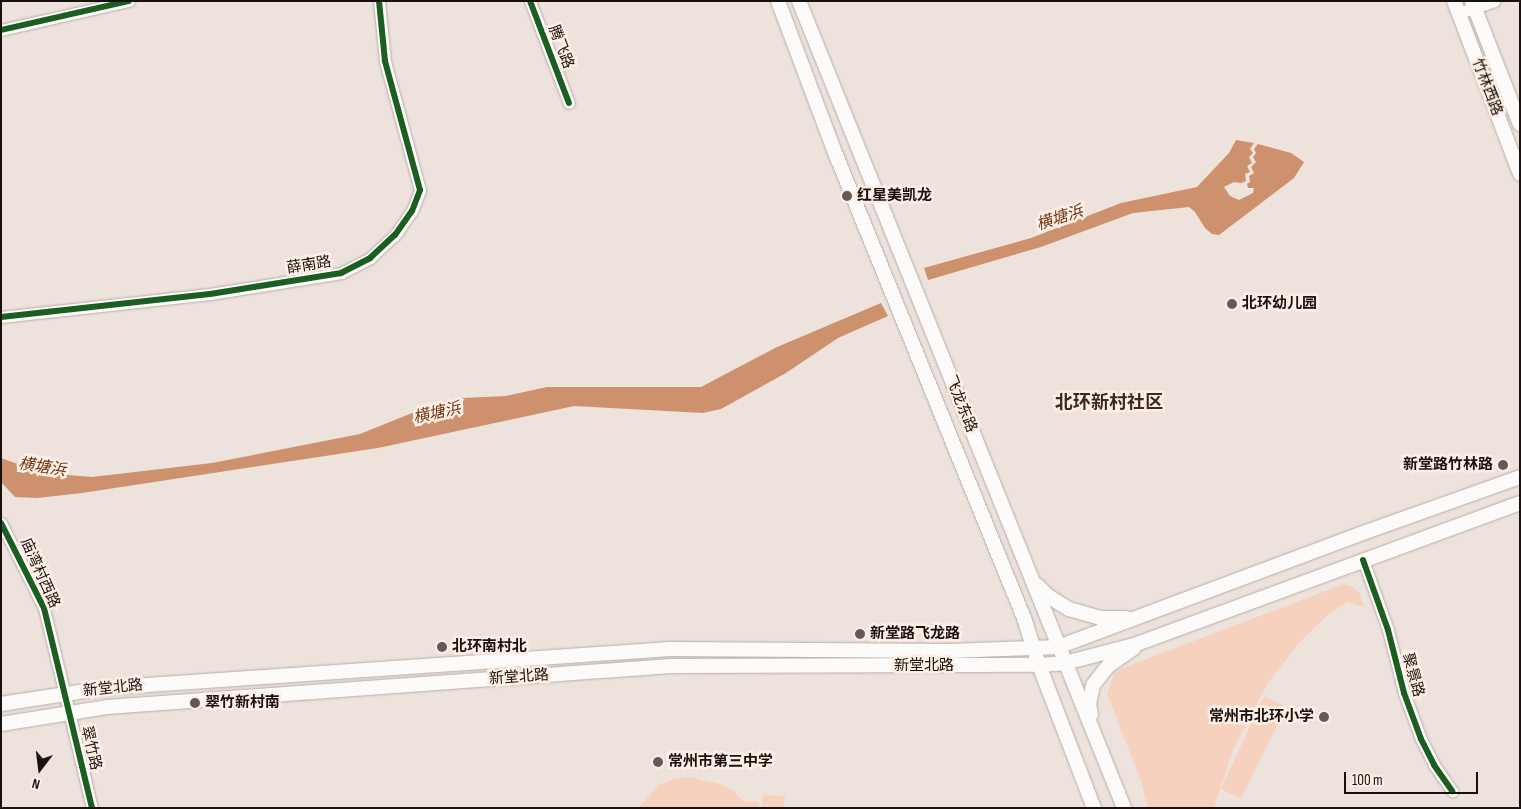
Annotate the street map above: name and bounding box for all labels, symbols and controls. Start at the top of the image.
street label: 腾飞路 [545,23,577,71]
street label: 竹林西路 [1468,56,1506,118]
place label: 红星美凯龙 [857,187,932,205]
marker: 红星美凯龙 [841,190,853,202]
water label: 横塘浜 [1034,202,1086,236]
street label: 薛南路 [285,253,333,277]
place label: 北环幼儿园 [1242,295,1317,313]
marker: 北环幼儿园 [1226,298,1238,310]
street label: 飞龙东路 [941,373,981,435]
district label: 北环新村社区 [1055,392,1163,414]
water label: 横塘浜 [411,399,463,429]
water label: 横塘浜 [17,455,67,481]
place label: 新堂路竹林路 [1403,456,1493,474]
marker: 新堂路竹林路 [1497,459,1509,471]
street label: 庙湾村西路 [17,535,63,611]
place label: 新堂路飞龙路 [870,625,960,643]
marker: 新堂路飞龙路 [854,628,866,640]
place label: 北环南村北 [452,638,527,656]
marker: 北环南村北 [436,641,448,653]
street label: 聚景路 [1398,651,1428,699]
street label: 新堂北路 [894,657,954,675]
street label: 新堂北路 [488,666,550,688]
street label: 新堂北路 [82,676,144,700]
place label: 翠竹新村南 [205,694,280,712]
marker: 翠竹新村南 [189,697,201,709]
place label: 常州市北环小学 [1209,708,1314,726]
marker: 常州市北环小学 [1318,711,1330,723]
street label: 翠竹路 [77,724,105,772]
north arrow [15,744,65,794]
place label: 常州市第三中学 [668,753,773,771]
marker: 常州市第三中学 [652,756,664,768]
scale bar [1346,762,1480,794]
text: 100 m [1352,771,1383,790]
text: N [30,775,42,793]

